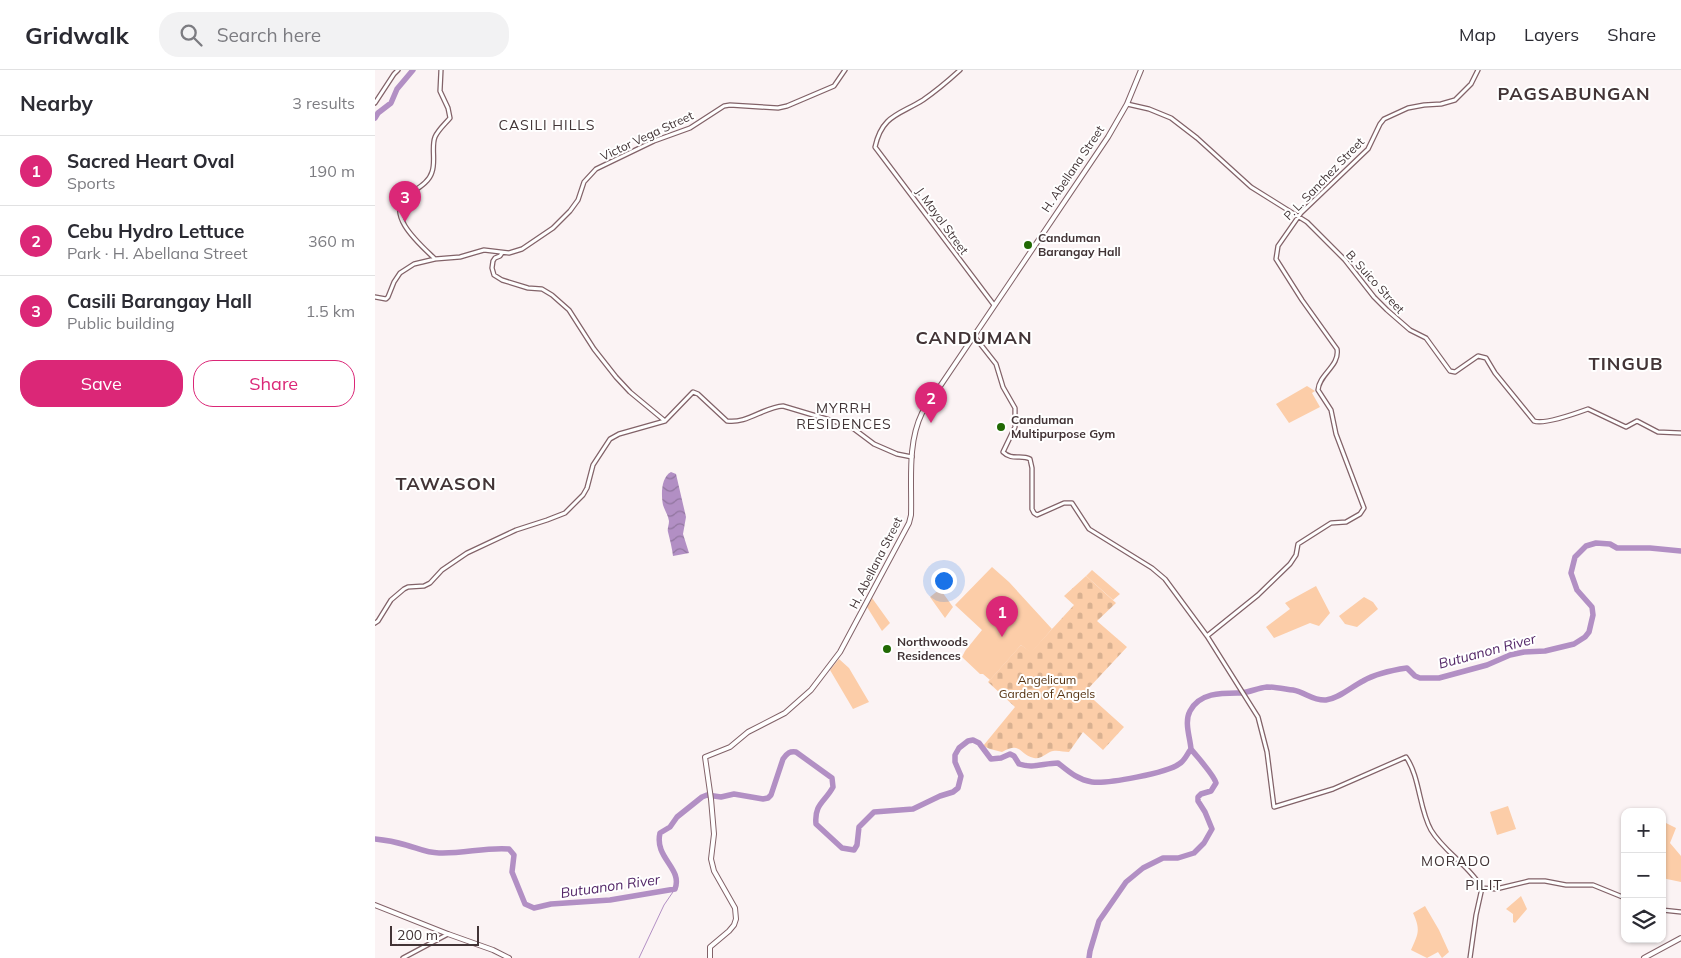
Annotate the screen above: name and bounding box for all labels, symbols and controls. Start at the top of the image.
search box [159,12,509,57]
text: Gridwalk [25,20,129,50]
icon: search [177,21,205,49]
text: Search here [217,23,321,47]
text: Map [1459,23,1496,46]
text: Layers [1524,23,1579,46]
text: Share [1607,23,1656,46]
district label: PAGSABUNGAN [1498,82,1650,105]
text: Nearby [20,90,93,116]
text: 3 results [292,93,355,113]
street label: Victor Vega Street [598,107,696,164]
district label: CASILI HILLS [499,116,595,134]
street label: H. Abellana Street [1038,123,1107,215]
street label: P. L. Sanchez Street [1280,134,1367,223]
text: Sacred Heart Oval [67,149,234,173]
text: 1 [31,161,41,181]
text: 190 m [308,161,355,181]
text: Sports [67,173,115,193]
pin: 3 [389,181,421,222]
street label: J. Mayol Street [913,184,972,257]
text: Cebu Hydro Lettuce [67,219,244,243]
place label: Canduman Barangay Hall [1038,230,1121,259]
text: 2 [31,231,41,251]
text: 360 m [308,231,355,251]
marker: Canduman Barangay Hall [1022,239,1034,251]
text: Park · H. Abellana Street [67,243,248,263]
street label: B. Suico Street [1343,247,1408,316]
text: Casili Barangay Hall [67,289,252,313]
text: 3 [31,301,41,321]
text: 1.5 km [306,301,355,321]
text: Public building [67,313,175,333]
district label: CANDUMAN [916,326,1032,349]
district label: TINGUB [1589,352,1663,375]
button: Save [20,360,183,407]
button: Share [193,360,355,407]
pin: 2 [915,382,947,423]
district label: MYRRH RESIDENCES [796,399,892,433]
place label: Canduman Multipurpose Gym [1011,412,1116,441]
marker: Canduman Multipurpose Gym [995,421,1007,433]
district label: TAWASON [396,472,496,495]
street label: H. Abellana Street [846,514,905,611]
your location [931,568,957,594]
pin: 1 [986,596,1018,637]
water label: Butuanon River [1436,629,1539,673]
place label: Northwoods Residences [897,634,968,663]
marker: Northwoods Residences [881,643,893,655]
park label: Angelicum Garden of Angels [999,672,1095,701]
map controls [1621,808,1666,943]
button: + [1621,808,1666,853]
district label: MORADO [1421,852,1491,870]
button: − [1621,853,1666,898]
water label: Butuanon River [559,870,662,902]
district label: PILIT [1465,876,1503,894]
button: layers [1621,898,1666,943]
scale bar [390,923,479,946]
text: 200 m [397,926,438,944]

